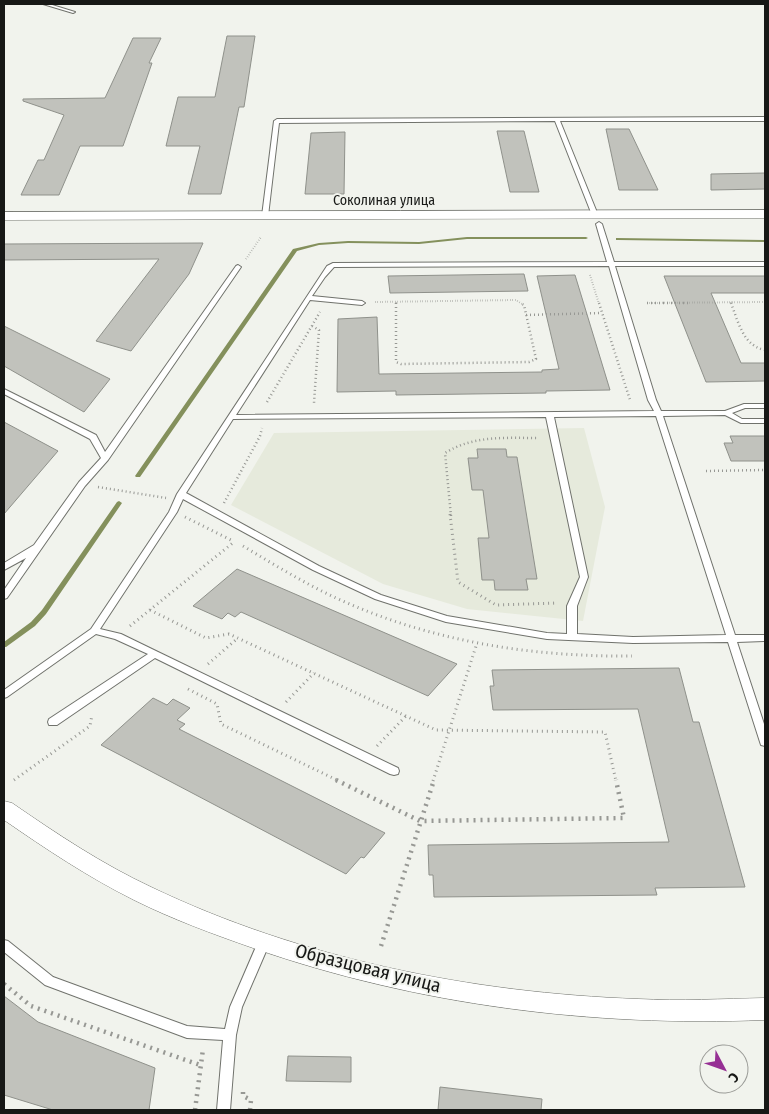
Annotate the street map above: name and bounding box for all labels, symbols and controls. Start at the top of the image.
street label: Соколиная улица [333,192,435,209]
street label: Образцовая улица [293,939,443,997]
north arrow [699,1044,749,1094]
text: С [724,1069,742,1086]

